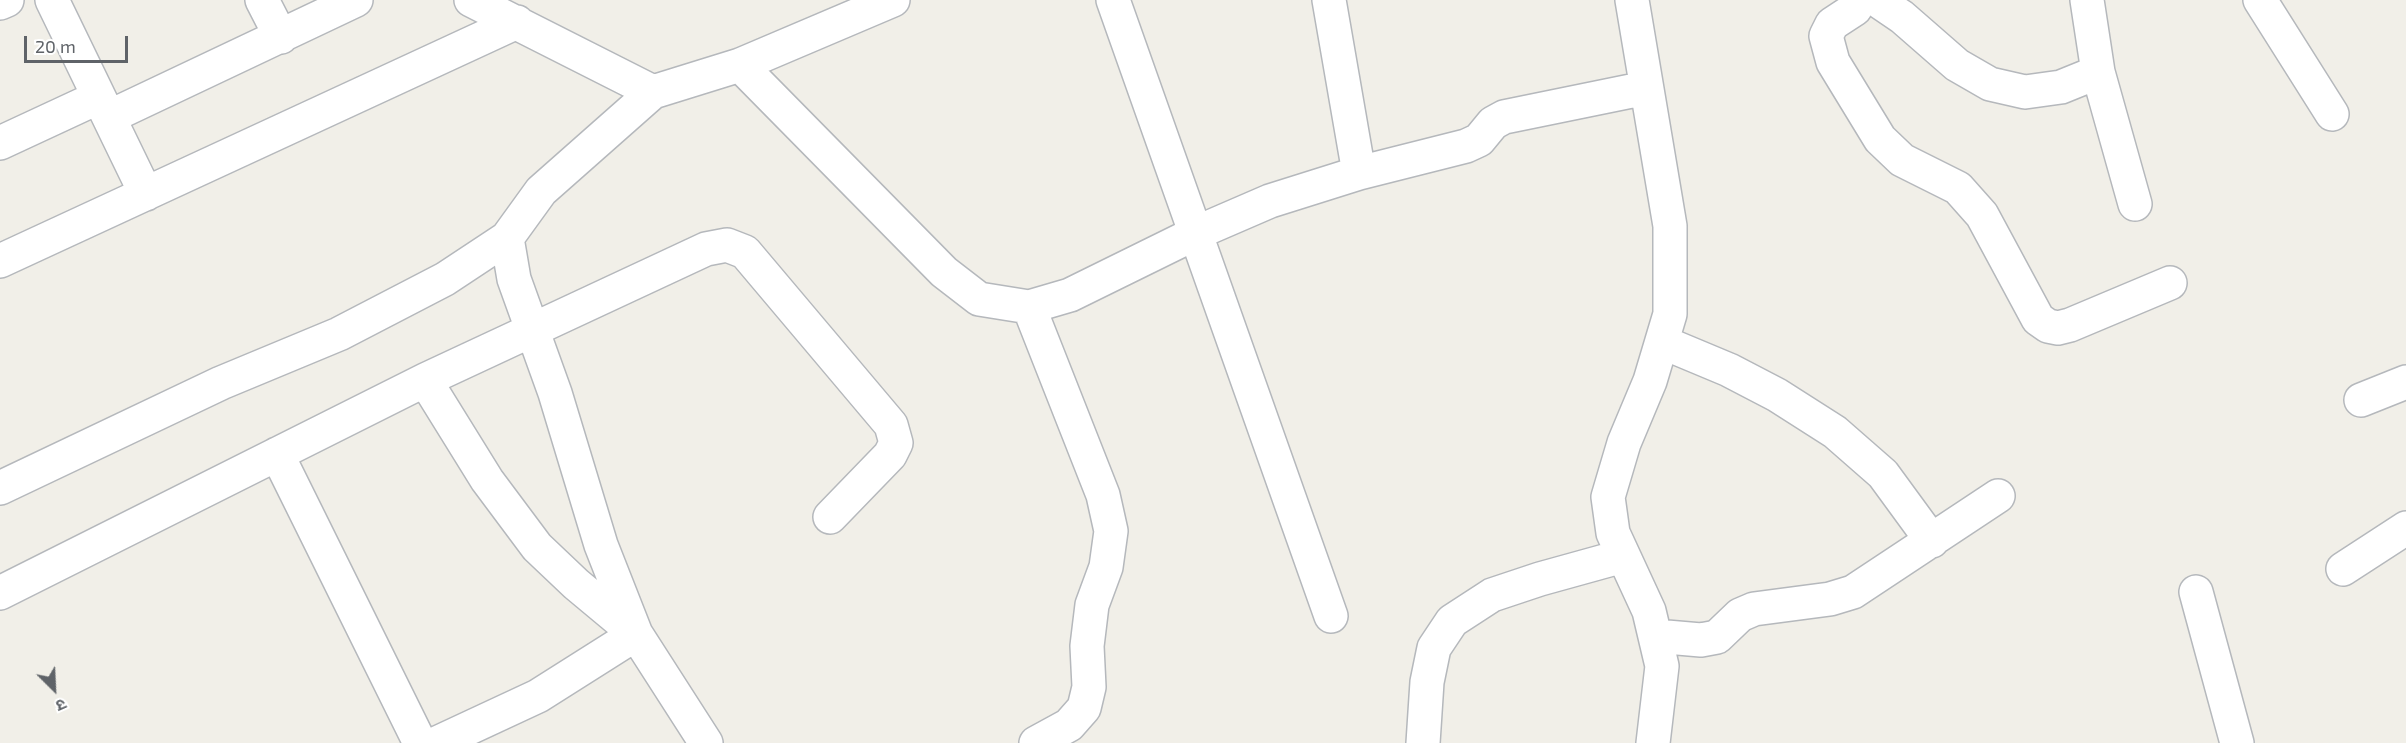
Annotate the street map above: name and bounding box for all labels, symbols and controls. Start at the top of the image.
scale bar [27,24,130,62]
text: 20 m [35,35,76,57]
north arrow [24,659,84,719]
text: उ [53,695,70,716]

